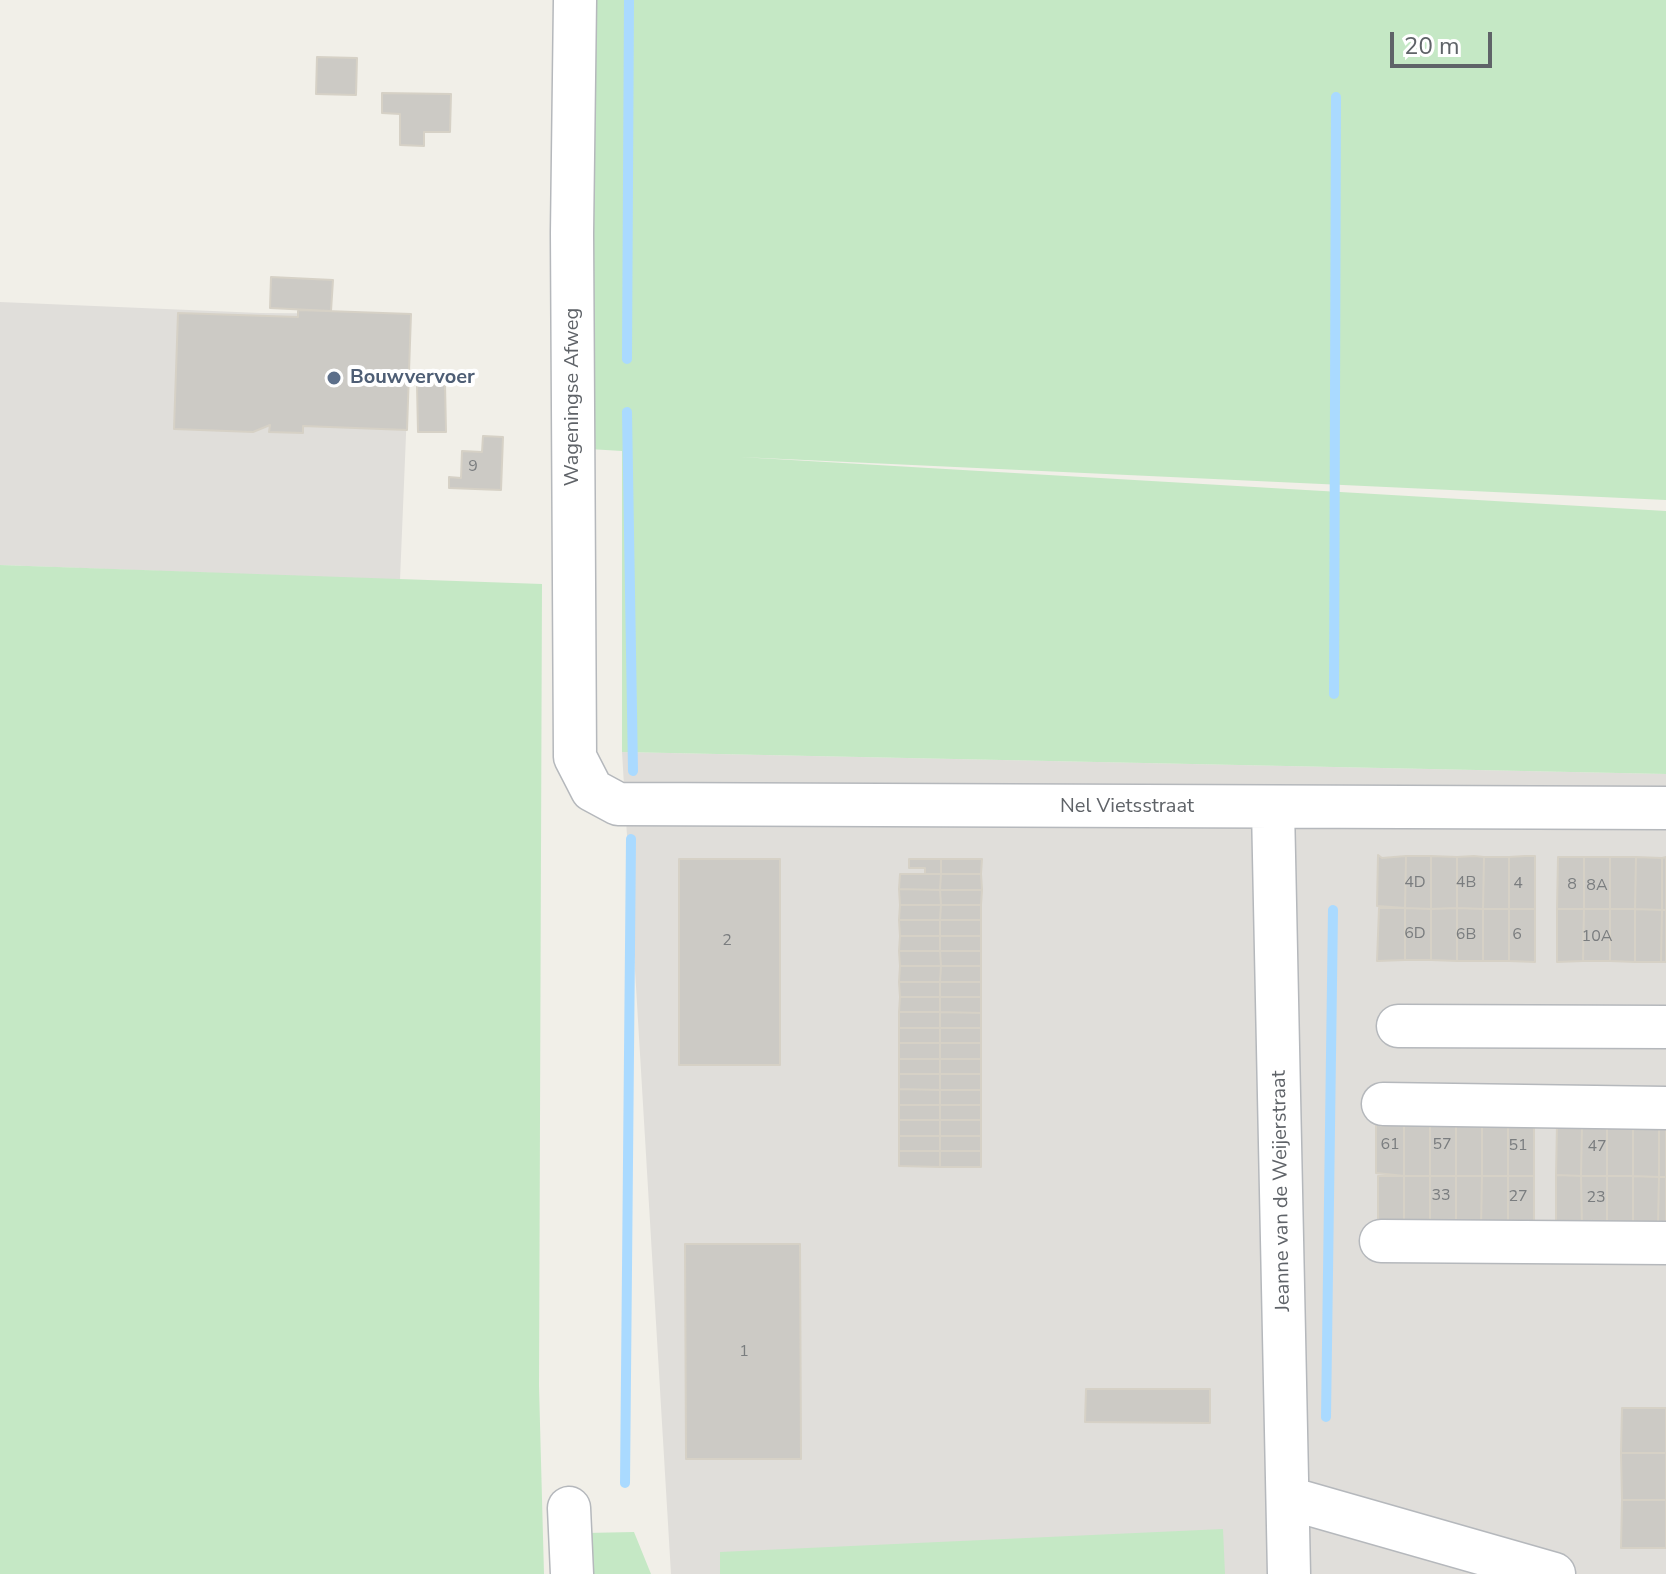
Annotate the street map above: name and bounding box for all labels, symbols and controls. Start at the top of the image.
scale bar [1394,16,1496,66]
text: 20 m [1404,30,1460,62]
street label: Wageningse Afweg [561,308,585,486]
place label: Bouwvervoer [350,366,475,390]
marker: Bouwvervoer [325,369,343,387]
house number: 9 [468,457,478,477]
street label: Nel Vietsstraat [1060,795,1194,819]
house number: 4D [1404,873,1426,893]
house number: 4B [1456,873,1476,893]
house number: 4 [1513,874,1523,894]
house number: 8 [1567,875,1577,895]
house number: 8A [1586,876,1608,896]
house number: 6D [1404,924,1426,944]
house number: 6B [1456,925,1476,945]
house number: 6 [1512,925,1522,945]
house number: 10A [1582,927,1612,947]
house number: 2 [722,931,732,951]
street label: Jeanne van de Weijerstraat [1268,1070,1296,1312]
house number: 61 [1380,1135,1400,1155]
house number: 57 [1432,1135,1452,1155]
house number: 51 [1508,1136,1528,1156]
house number: 47 [1587,1137,1607,1157]
house number: 33 [1431,1186,1451,1206]
house number: 27 [1508,1187,1528,1207]
house number: 23 [1586,1188,1606,1208]
house number: 1 [739,1342,749,1362]

